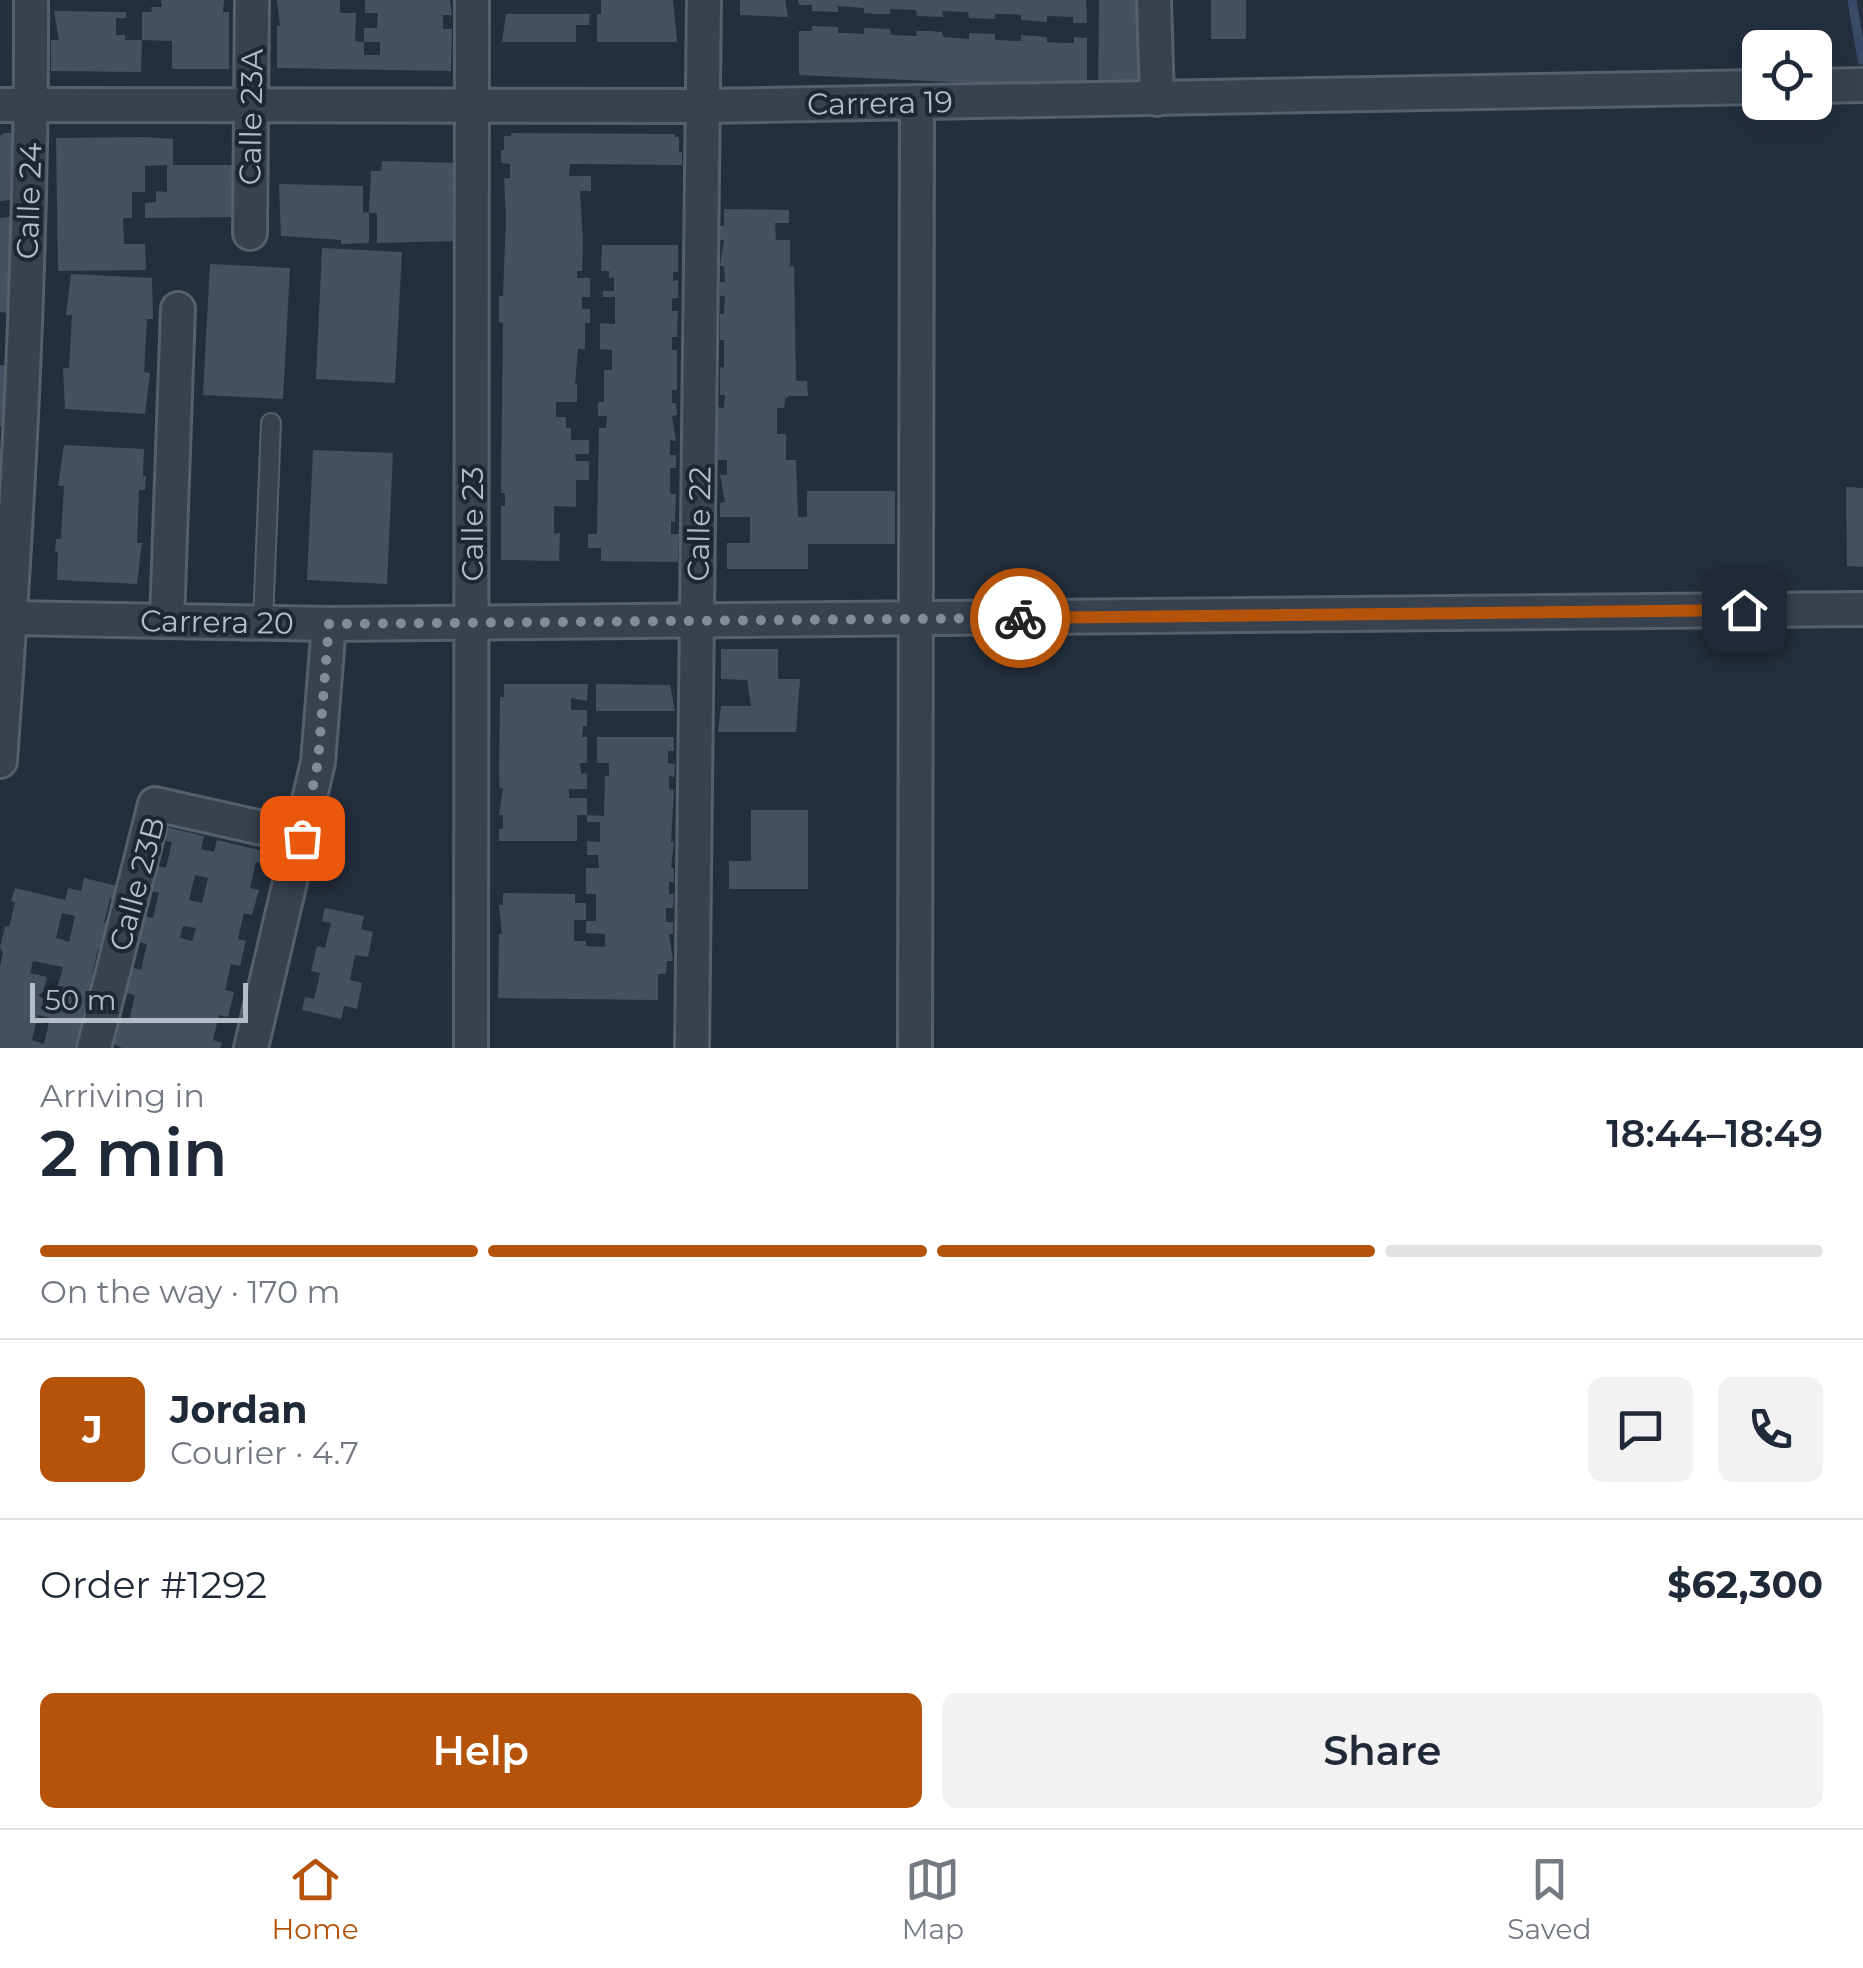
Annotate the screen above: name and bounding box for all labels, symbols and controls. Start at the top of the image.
map controls [1742,30,1832,120]
button: locate [1742,30,1832,120]
street label: Calle 23A [231,48,271,186]
street label: Carrera 19 [807,83,953,123]
street label: Calle 24 [8,142,50,260]
street label: Calle 22 [679,466,719,582]
street label: Calle 23 [454,467,491,581]
courier [970,568,1070,668]
pin [1702,568,1787,653]
icon: home [1717,583,1772,638]
icon: bike [993,591,1048,646]
street label: Carrera 20 [140,602,294,642]
pin [260,796,345,881]
icon: bag [275,811,330,866]
street label: Calle 23B [101,813,173,955]
scale bar [30,978,248,1023]
text: 50 m [45,983,116,1017]
text: Arriving in [40,1076,205,1115]
text: 18:44–18:49 [1606,1110,1823,1157]
text: 2 min [40,1113,228,1192]
text: On the way · 170 m [40,1272,340,1311]
button: chat [1588,1377,1693,1482]
button: phone [1718,1377,1823,1482]
text: Jordan [170,1386,308,1433]
text: J [82,1406,103,1453]
text: Courier · 4.7 [170,1433,359,1472]
text: Order #1292 [40,1561,267,1608]
text: $62,300 [1667,1561,1823,1608]
button: Help [40,1693,922,1808]
button: Share [942,1693,1823,1808]
tab: Home [272,1852,359,1946]
tab: Map [902,1852,964,1946]
tab: Saved [1507,1852,1591,1946]

